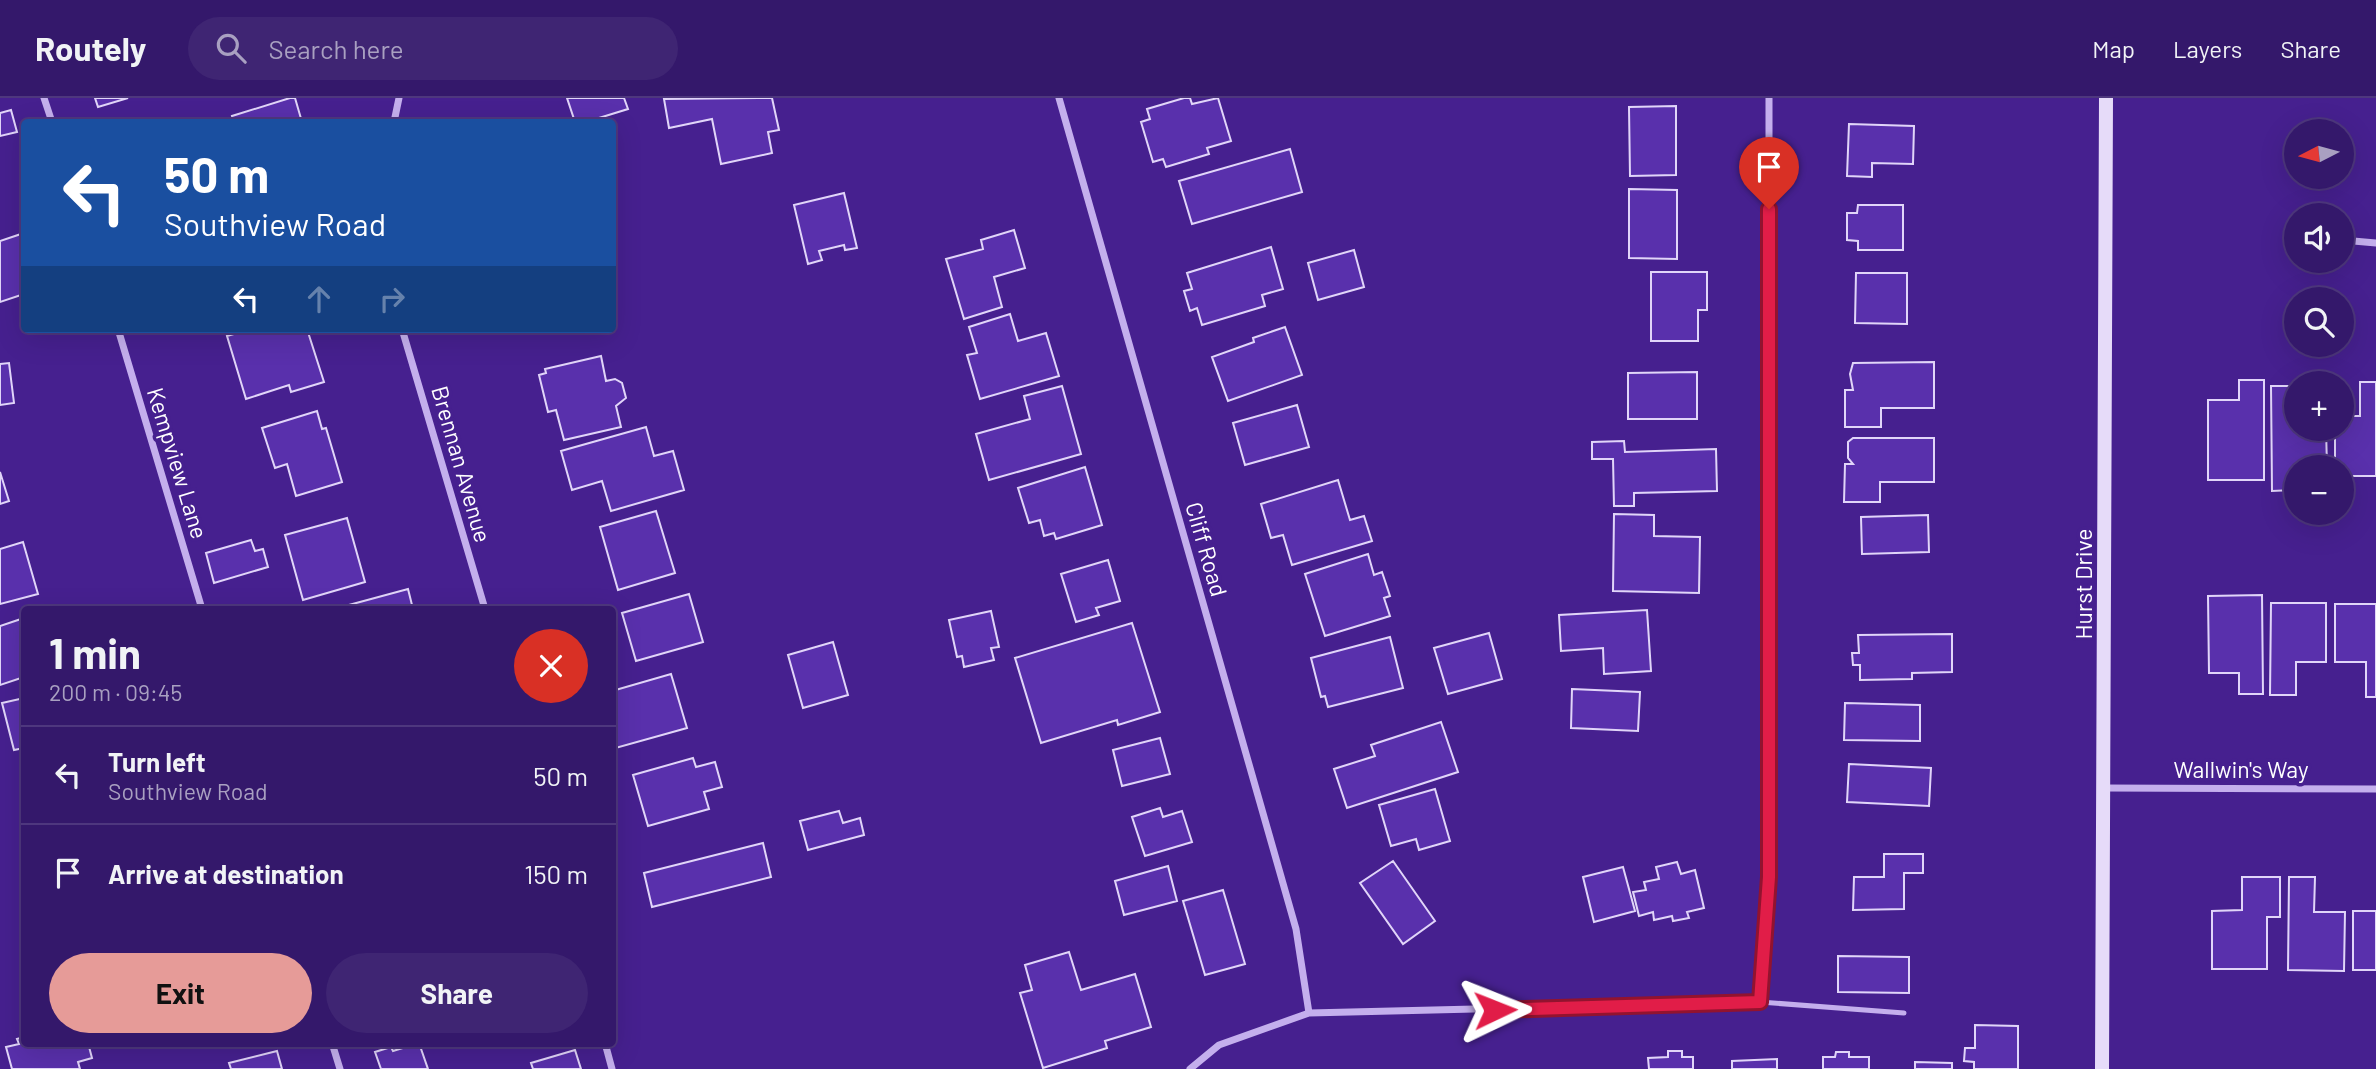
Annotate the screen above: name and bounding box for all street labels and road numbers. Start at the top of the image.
street label: Brennan Avenue [426,382,498,546]
street label: Kempview Lane [142,384,214,542]
street label: Cliff Road [1180,499,1234,599]
street label: Hurst Drive [2069,529,2097,639]
street label: Wallwin's Way [2174,755,2309,783]

